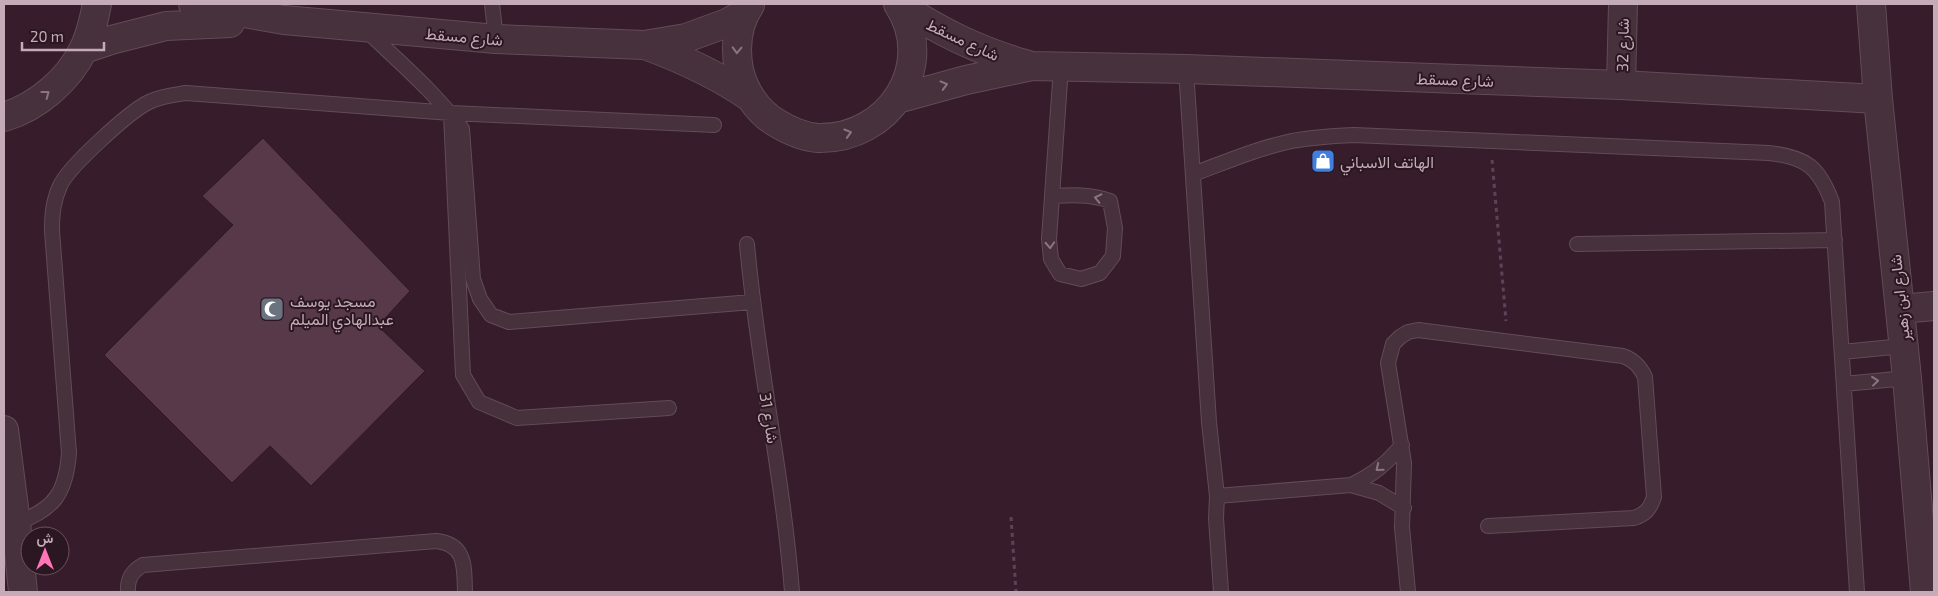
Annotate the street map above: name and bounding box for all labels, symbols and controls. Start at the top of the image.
street label: شارع مسقط [922,14,1002,67]
street label: شارع 32 [1612,18,1635,72]
scale bar [22,20,105,52]
street label: شارع مسقط [424,23,504,52]
text: 20 m [30,27,64,45]
one-way arrow [732,46,743,54]
street label: شارع مسقط [1416,68,1494,93]
one-way arrow [939,81,947,91]
one-way arrow [40,91,50,100]
one-way arrow [843,129,852,139]
shop icon: الهاتف الاسباني [1310,148,1336,174]
place label: الهاتف الاسباني [1340,152,1434,176]
one-way arrow [1094,193,1103,204]
one-way arrow [1044,241,1055,249]
street label: شارع ابن زهير [1885,253,1916,343]
place label: مسجد يوسف عبدالهادي الميلم [290,291,394,333]
mosque icon: مسجد يوسف عبدالهادي الميلم [259,296,285,322]
one-way arrow [1871,376,1879,387]
street label: شارع 31 [754,391,783,445]
one-way arrow [1376,463,1385,472]
north arrow [20,526,70,576]
text: ش [37,529,54,547]

